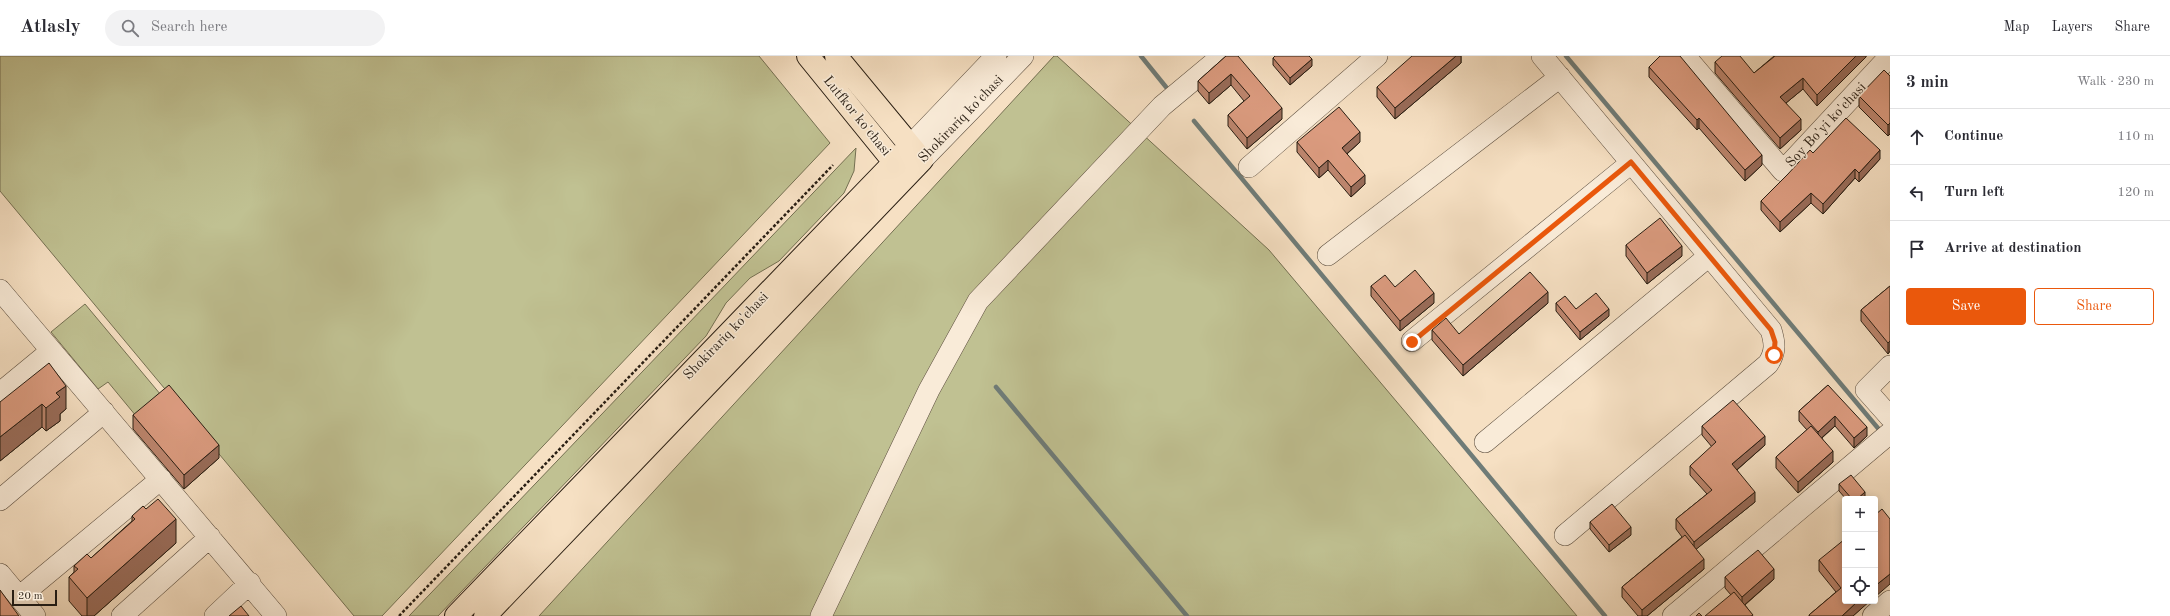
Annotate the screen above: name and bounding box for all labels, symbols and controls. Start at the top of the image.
search box [105,10,385,46]
icon: search [119,17,141,39]
text: Atlasly [20,18,81,37]
text: Search here [151,20,228,35]
text: Map [2004,20,2030,34]
text: Layers [2052,20,2093,34]
text: Share [2115,20,2150,34]
street label: Shokirariq ko'chasi [916,72,1006,165]
street label: Lutfkor ko'chasi [821,73,894,159]
text: 3 min [1906,74,1949,91]
text: Walk · 230 m [2077,75,2154,88]
street label: Soy Bo'yi ko'chasi [1783,80,1869,170]
icon: ahead [1906,126,1928,148]
text: Continue [1944,129,2003,144]
text: 110 m [2117,130,2154,143]
icon: left [1906,182,1928,204]
text: Turn left [1944,185,2004,200]
text: 120 m [2117,186,2154,199]
icon: arrive [1906,238,1928,260]
text: Arrive at destination [1944,241,2082,256]
button: Save [1906,288,2026,325]
button: Share [2034,288,2154,325]
street label: Shokirariq ko'chasi [681,289,771,382]
route end [1403,333,1421,351]
route start [1765,346,1783,364]
map controls [1842,496,1878,604]
button: + [1842,496,1878,532]
button: − [1842,532,1878,568]
button: locate [1842,568,1878,604]
scale bar [12,588,57,607]
text: 20 m [18,591,43,602]

